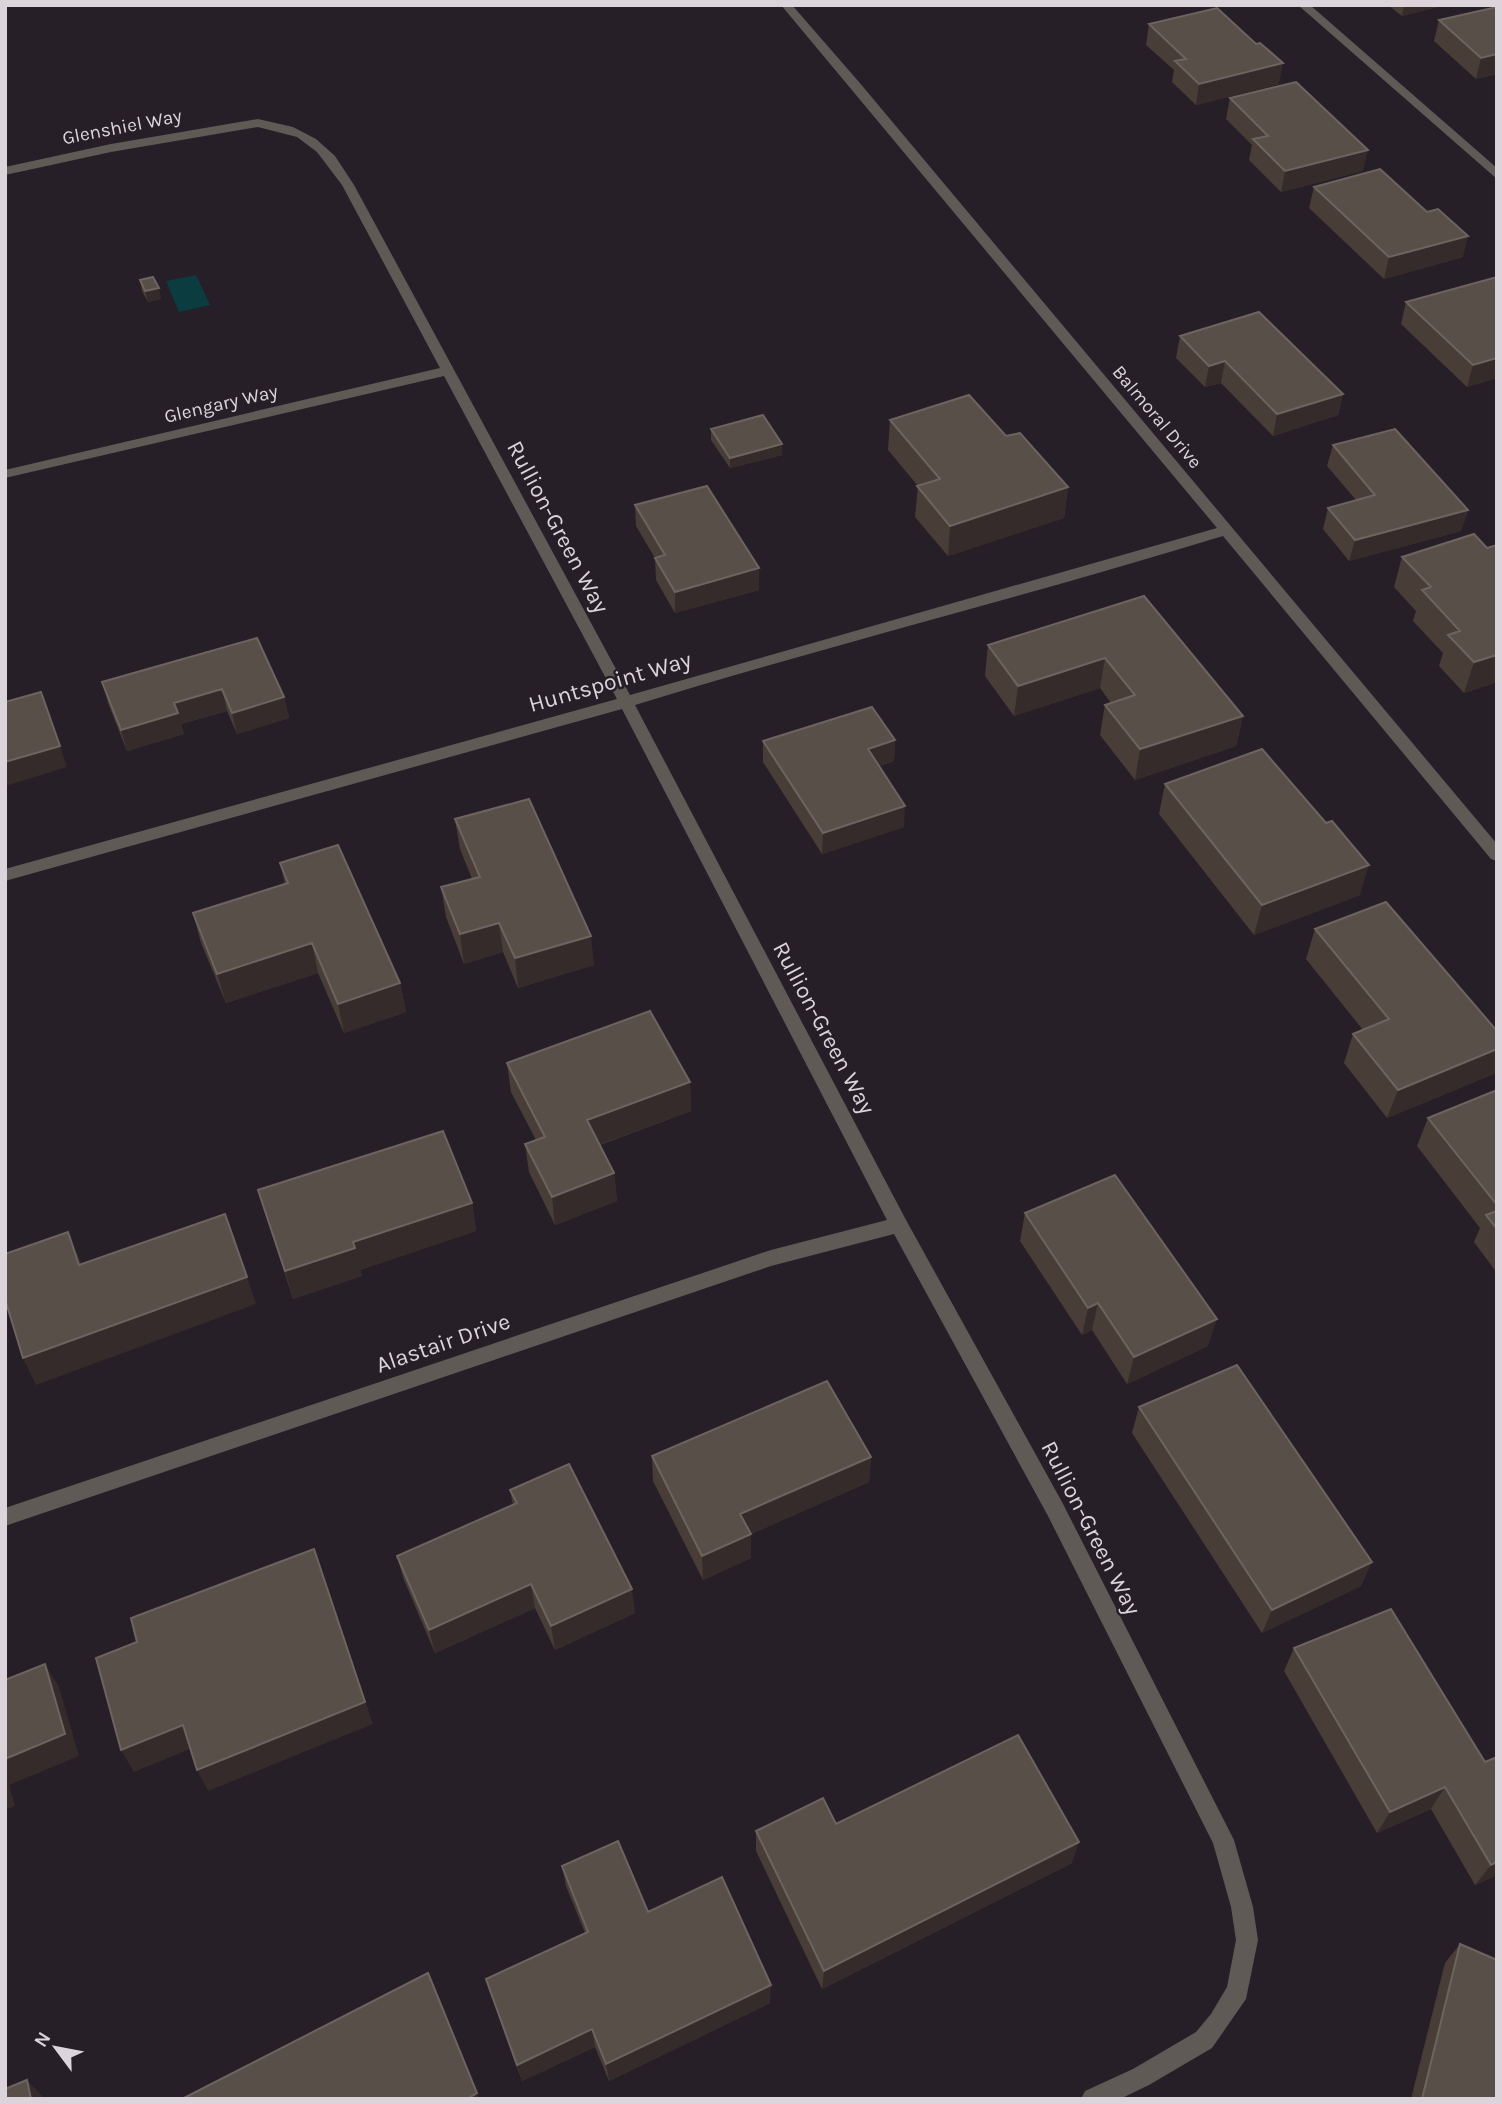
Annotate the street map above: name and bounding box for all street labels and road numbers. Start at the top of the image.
street label: Glenshiel Way [60,105,184,149]
street label: Balmoral Drive [1108,361,1206,473]
street label: Glengary Way [162,380,280,428]
street label: Rullion-Green Way [501,436,615,618]
street label: Huntspoint Way [526,646,695,718]
street label: Rullion-Green Way [767,937,881,1119]
street label: Alastair Drive [372,1307,514,1379]
street label: Rullion-Green Way [1036,1437,1147,1620]

